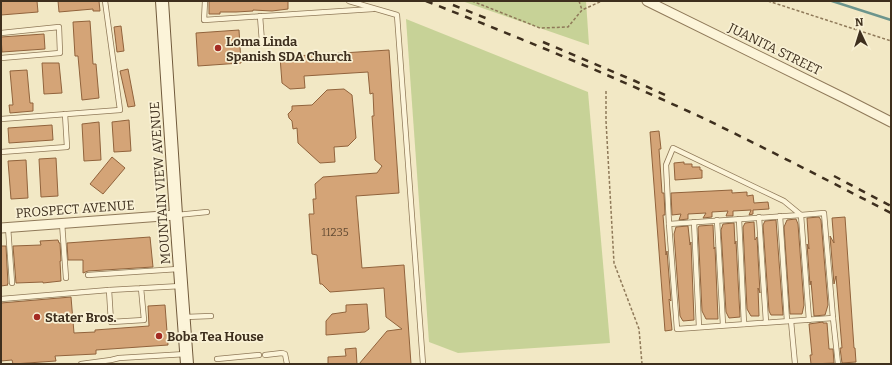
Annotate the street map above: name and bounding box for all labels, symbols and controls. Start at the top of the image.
north arrow [840,12,880,52]
text: N [855,16,865,29]
street label: JUANITA STREET [725,20,824,78]
place label: Loma Linda Spanish SDA Church [226,34,352,64]
marker: Loma Linda Spanish SDA Church [213,43,223,53]
street label: MOUNTAIN VIEW AVENUE [147,101,173,265]
street label: PROSPECT AVENUE [15,197,135,221]
house number: 11235 [321,226,349,239]
place label: Stater Bros. [45,310,116,325]
marker: Stater Bros. [32,312,42,322]
place label: Boba Tea House [167,329,264,344]
marker: Boba Tea House [154,331,164,341]

